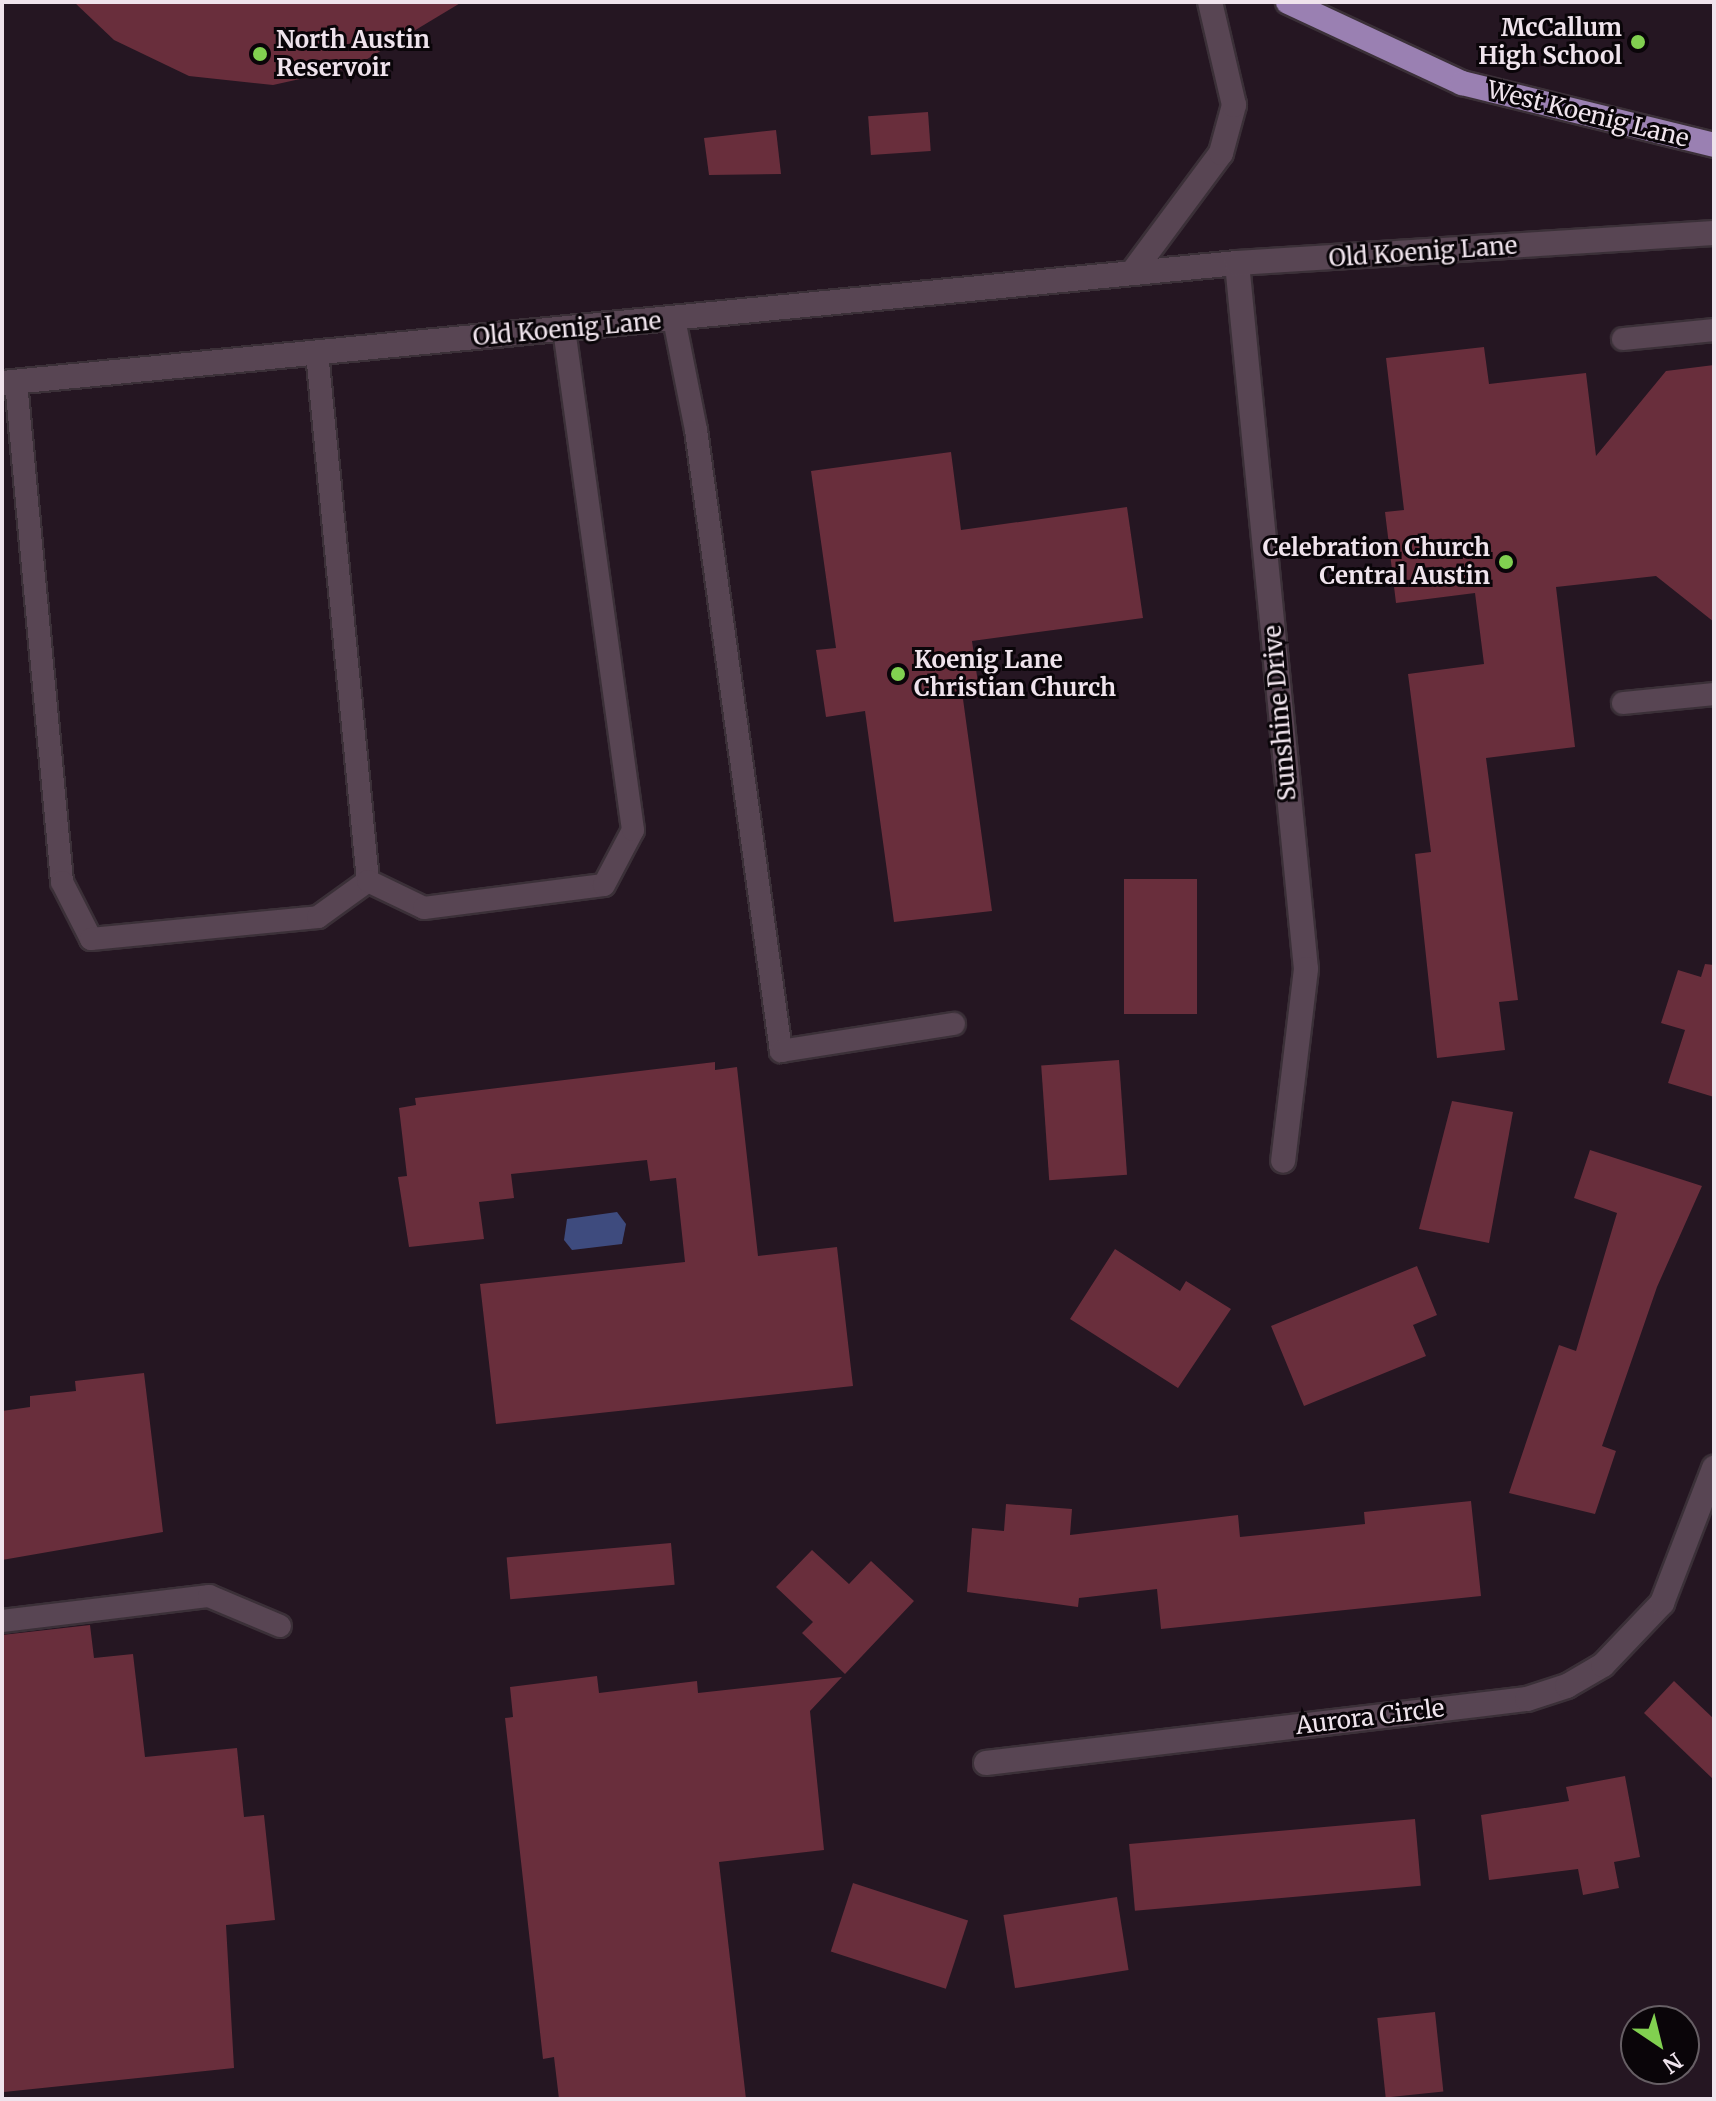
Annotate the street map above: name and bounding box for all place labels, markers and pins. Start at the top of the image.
place label: McCallum High School [1478,14,1622,70]
place label: North Austin Reservoir [276,26,430,82]
marker: McCallum High School [1629,33,1647,51]
marker: North Austin Reservoir [251,45,269,63]
place label: Celebration Church Central Austin [1263,534,1490,590]
marker: Celebration Church Central Austin [1497,553,1515,571]
place label: Koenig Lane Christian Church [914,646,1116,702]
marker: Koenig Lane Christian Church [889,665,907,683]

